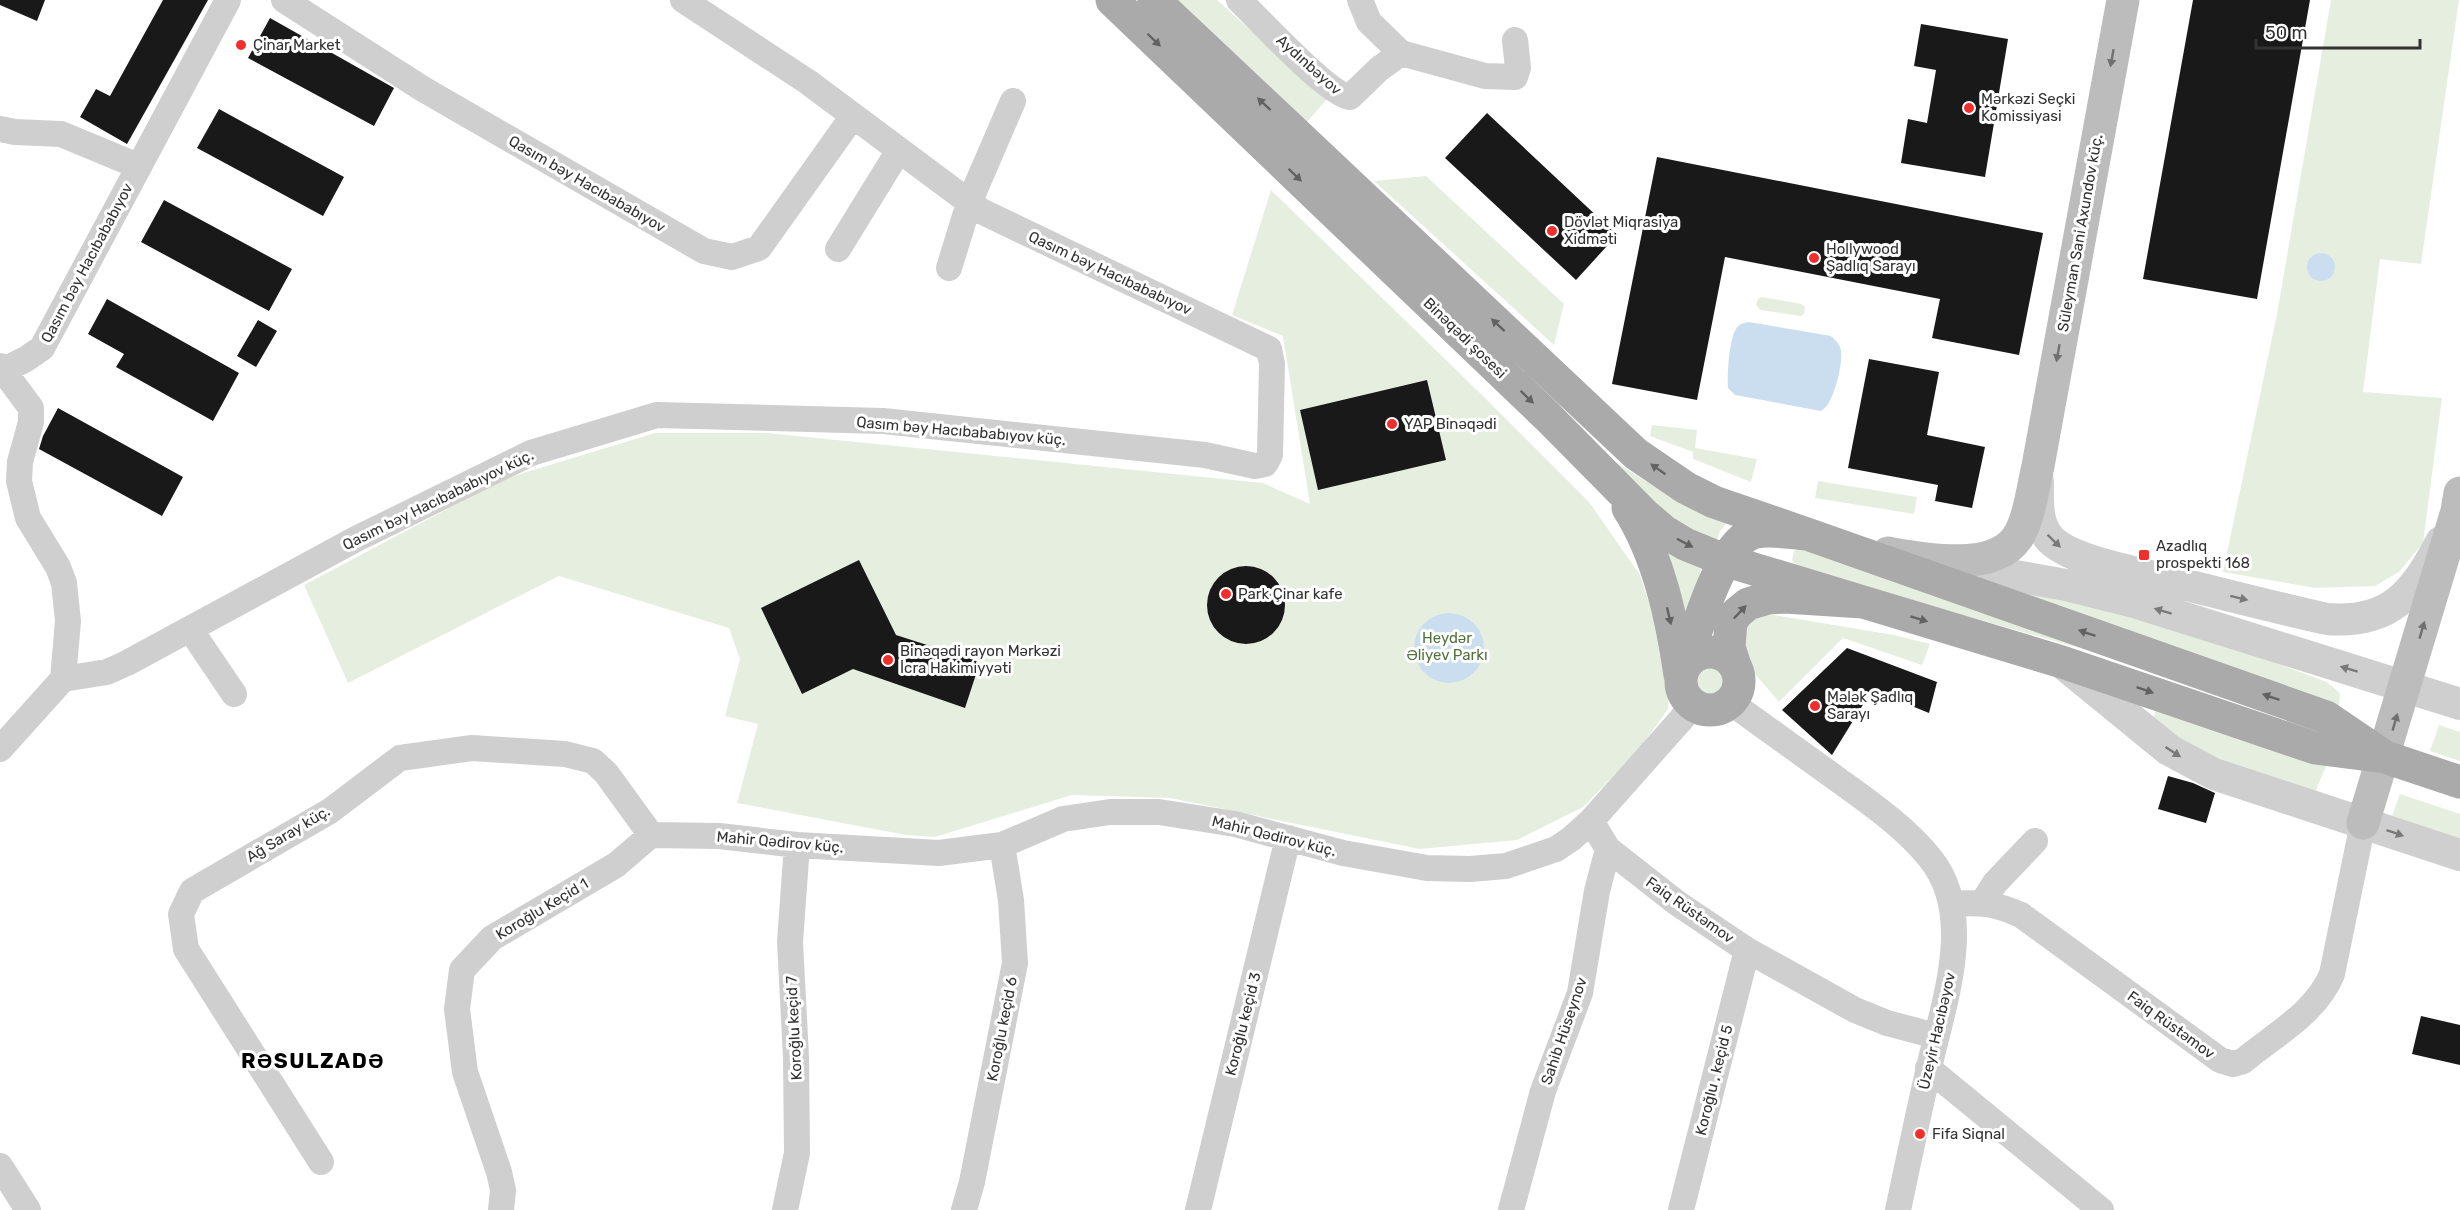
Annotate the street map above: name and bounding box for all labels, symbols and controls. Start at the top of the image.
scale bar [2256,12,2420,50]
text: 50 m [2265,22,2308,44]
street label: Aydınbəyov [1273,31,1345,99]
one-way arrow [1146,33,1160,47]
place label: Çinar Market [253,36,341,54]
marker: Çinar Market [234,38,248,52]
one-way arrow [2107,48,2116,67]
place label: Mərkəzi Seçki Komissiyasi [1981,90,2075,125]
one-way arrow [1257,97,1272,111]
marker: Mərkəzi Seçki Komissiyasi [1962,101,1976,115]
street label: Qasım bəy Hacıbababıyov [505,132,669,236]
street label: Süleyman Sani Axundov küç. [2054,133,2106,333]
one-way arrow [1287,168,1302,181]
street label: Qasım bəy Hacıbababıyov [37,180,137,346]
place label: Dövlət Miqrasiya Xidməti [1564,213,1678,248]
marker: Dövlət Miqrasiya Xidməti [1545,224,1559,238]
street label: Qasım bəy Hacıbababıyov [1025,227,1195,319]
place label: Hollywood Şadlıq Sarayı [1826,240,1916,275]
marker: Hollywood Şadlıq Sarayı [1807,251,1821,265]
street label: Binəqədi şosesi [1420,294,1510,382]
one-way arrow [1491,318,1505,332]
one-way arrow [2053,343,2062,362]
one-way arrow [1520,389,1534,403]
street label: Qasım bəy Hacıbababıyov küç. [856,413,1066,449]
place label: YAP Binəqədi [1404,415,1497,433]
marker: YAP Binəqədi [1385,417,1399,431]
street label: Qasım bəy Hacıbababıyov küç. [340,446,536,554]
one-way arrow [1650,463,1666,475]
one-way arrow [2047,533,2061,548]
place label: Azadlıq prospekti 168 [2156,537,2250,572]
one-way arrow [1676,538,1693,548]
marker: Azadlıq prospekti 168 [2137,548,2151,562]
place label: Park Çinar kafe [1238,585,1343,603]
marker: Park Çinar kafe [1219,587,1233,601]
one-way arrow [2230,594,2248,603]
one-way arrow [1733,605,1747,620]
one-way arrow [2154,606,2172,615]
one-way arrow [1665,607,1675,626]
one-way arrow [1910,615,1928,624]
one-way arrow [2418,621,2427,639]
one-way arrow [2078,627,2096,637]
park label: Heydər Əliyev Parkı [1406,629,1488,664]
place label: Binəqədi rayon Mərkəzi İcra Hakimiyyəti [900,642,1061,677]
marker: Binəqədi rayon Mərkəzi İcra Hakimiyyəti [881,653,895,667]
one-way arrow [2340,664,2358,673]
one-way arrow [2136,686,2154,695]
place label: Mələk Şadlıq Sarayı [1827,688,1913,723]
one-way arrow [2262,692,2280,702]
marker: Mələk Şadlıq Sarayı [1808,699,1822,713]
one-way arrow [2391,713,2400,731]
one-way arrow [2165,746,2181,757]
street label: Ağ Saray küç. [243,802,333,866]
street label: Mahir Qədirov küç. [1210,812,1338,860]
street label: Mahir Qədirov küç. [716,827,844,857]
one-way arrow [2386,829,2404,839]
street label: Faiq Rüstəmov [1642,873,1738,947]
street label: Koroğlu Keçid 1 [493,874,591,944]
street label: Koroğlu keçid 3 [1221,970,1265,1078]
street label: Üzeyir Hacıbəyov [1915,971,1959,1091]
street label: Koroğlu keçid 7 [782,975,806,1081]
street label: Koroğlu keçid 6 [983,975,1021,1083]
street label: Sahib Hüseynov [1537,975,1591,1087]
street label: Faiq Rüstəmov [2124,987,2218,1063]
street label: Koroğlu , keçid 5 [1692,1023,1736,1137]
district label: RƏSULZADƏ [241,1048,385,1073]
place label: Fifa Siqnal [1932,1125,2005,1143]
marker: Fifa Siqnal [1913,1127,1927,1141]

